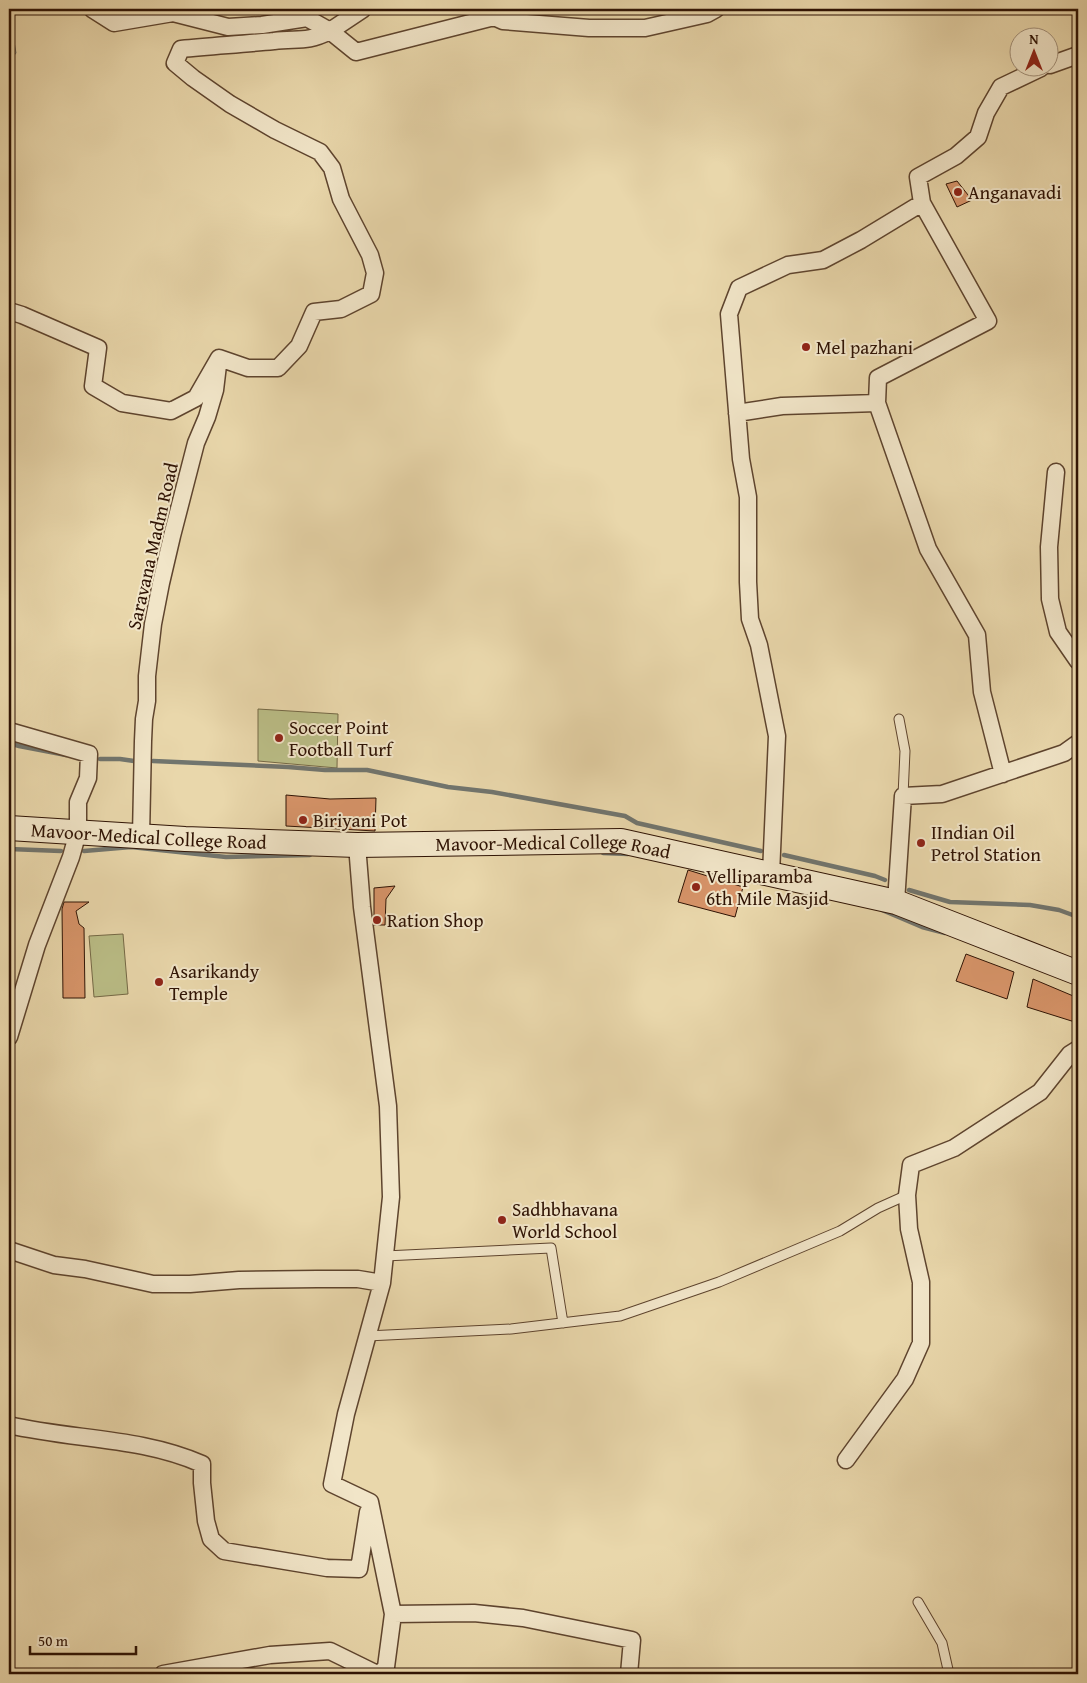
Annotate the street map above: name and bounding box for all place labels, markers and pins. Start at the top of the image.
place label: Anganavadi [968,178,1062,206]
marker: Anganavadi [952,186,964,198]
place label: Mel pazhani [816,333,913,361]
marker: Mel pazhani [800,341,812,353]
place label: Soccer Point Football Turf [289,713,394,763]
marker: Soccer Point Football Turf [273,732,285,744]
place label: Biriyani Pot [313,806,408,834]
marker: Biriyani Pot [297,814,309,826]
place label: IIndian Oil Petrol Station [931,818,1041,868]
marker: IIndian Oil Petrol Station [915,837,927,849]
place label: Velliparamba 6th Mile Masjid [706,862,830,912]
marker: Velliparamba 6th Mile Masjid [690,881,702,893]
place label: Ration Shop [387,906,483,934]
marker: Ration Shop [371,914,383,926]
place label: Asarikandy Temple [169,957,260,1007]
marker: Asarikandy Temple [153,976,165,988]
place label: Sadhbhavana World School [512,1195,618,1245]
marker: Sadhbhavana World School [496,1214,508,1226]

